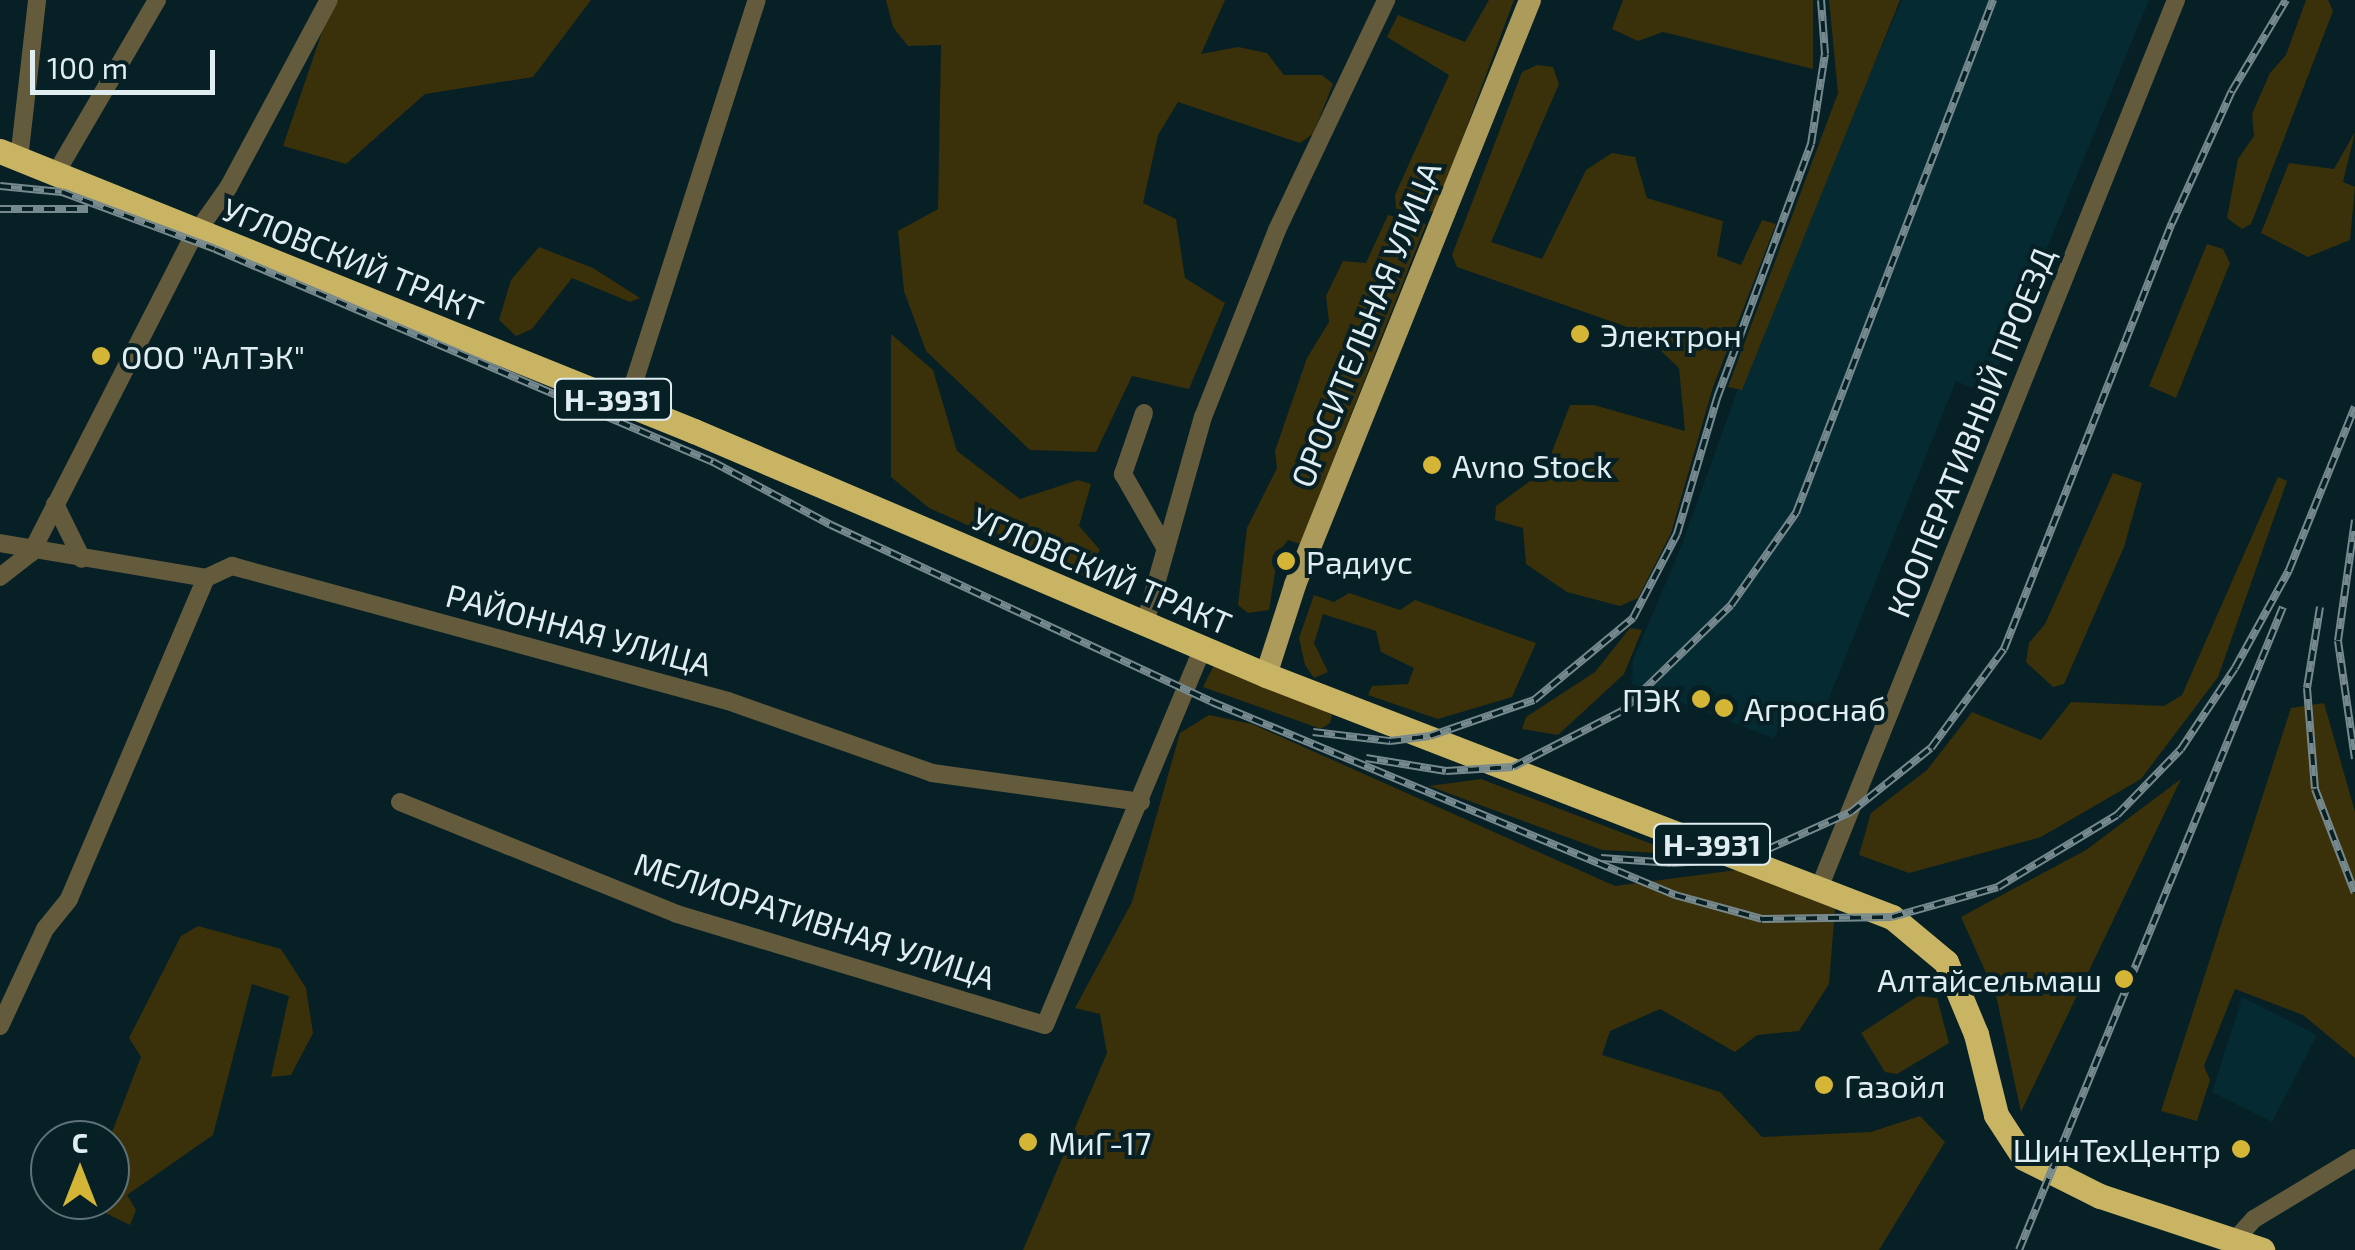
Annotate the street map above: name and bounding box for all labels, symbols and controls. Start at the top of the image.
scale bar [35,30,220,92]
text: 100 m [47,49,128,85]
street label: ОРОСИТЕЛЬНАЯ УЛИЦА [1282,156,1448,492]
street label: УГЛОВСКИЙ ТРАКТ [217,189,489,329]
street label: КООПЕРАТИВНЫЙ ПРОЕЗД [1878,241,2062,623]
place label: Электрон [1600,315,1742,353]
marker: Электрон [1569,323,1591,345]
place label: ООО "АлТэК" [121,337,306,375]
marker: ООО "АлТэК" [90,345,112,367]
road number: Н-3931 [553,374,673,424]
place label: Avno Stoсk [1452,446,1612,484]
marker: Avno Stoсk [1421,454,1443,476]
street label: УГЛОВСКИЙ ТРАКТ [967,498,1237,642]
place label: Радиус [1306,542,1413,580]
marker: Радиус [1275,550,1297,572]
street label: РАЙОННАЯ УЛИЦА [442,575,716,683]
place label: ПЭК [1622,680,1681,718]
marker: ПЭК [1690,688,1712,710]
place label: Агроснаб [1744,689,1886,727]
marker: Агроснаб [1713,697,1735,719]
road number: Н-3931 [1652,819,1772,869]
street label: МЕЛИОРАТИВНАЯ УЛИЦА [630,843,1000,997]
place label: Алтайсельмаш [1877,960,2102,998]
marker: Алтайсельмаш [2111,966,2137,992]
place label: Газойл [1844,1066,1945,1104]
marker: Газойл [1813,1074,1835,1096]
north arrow [30,1120,130,1220]
place label: МиГ-17 [1048,1123,1151,1161]
text: С [72,1125,88,1159]
place label: ШинТехЦентр [2013,1130,2221,1168]
marker: МиГ-17 [1017,1131,1039,1153]
marker: ШинТехЦентр [2230,1138,2252,1160]

